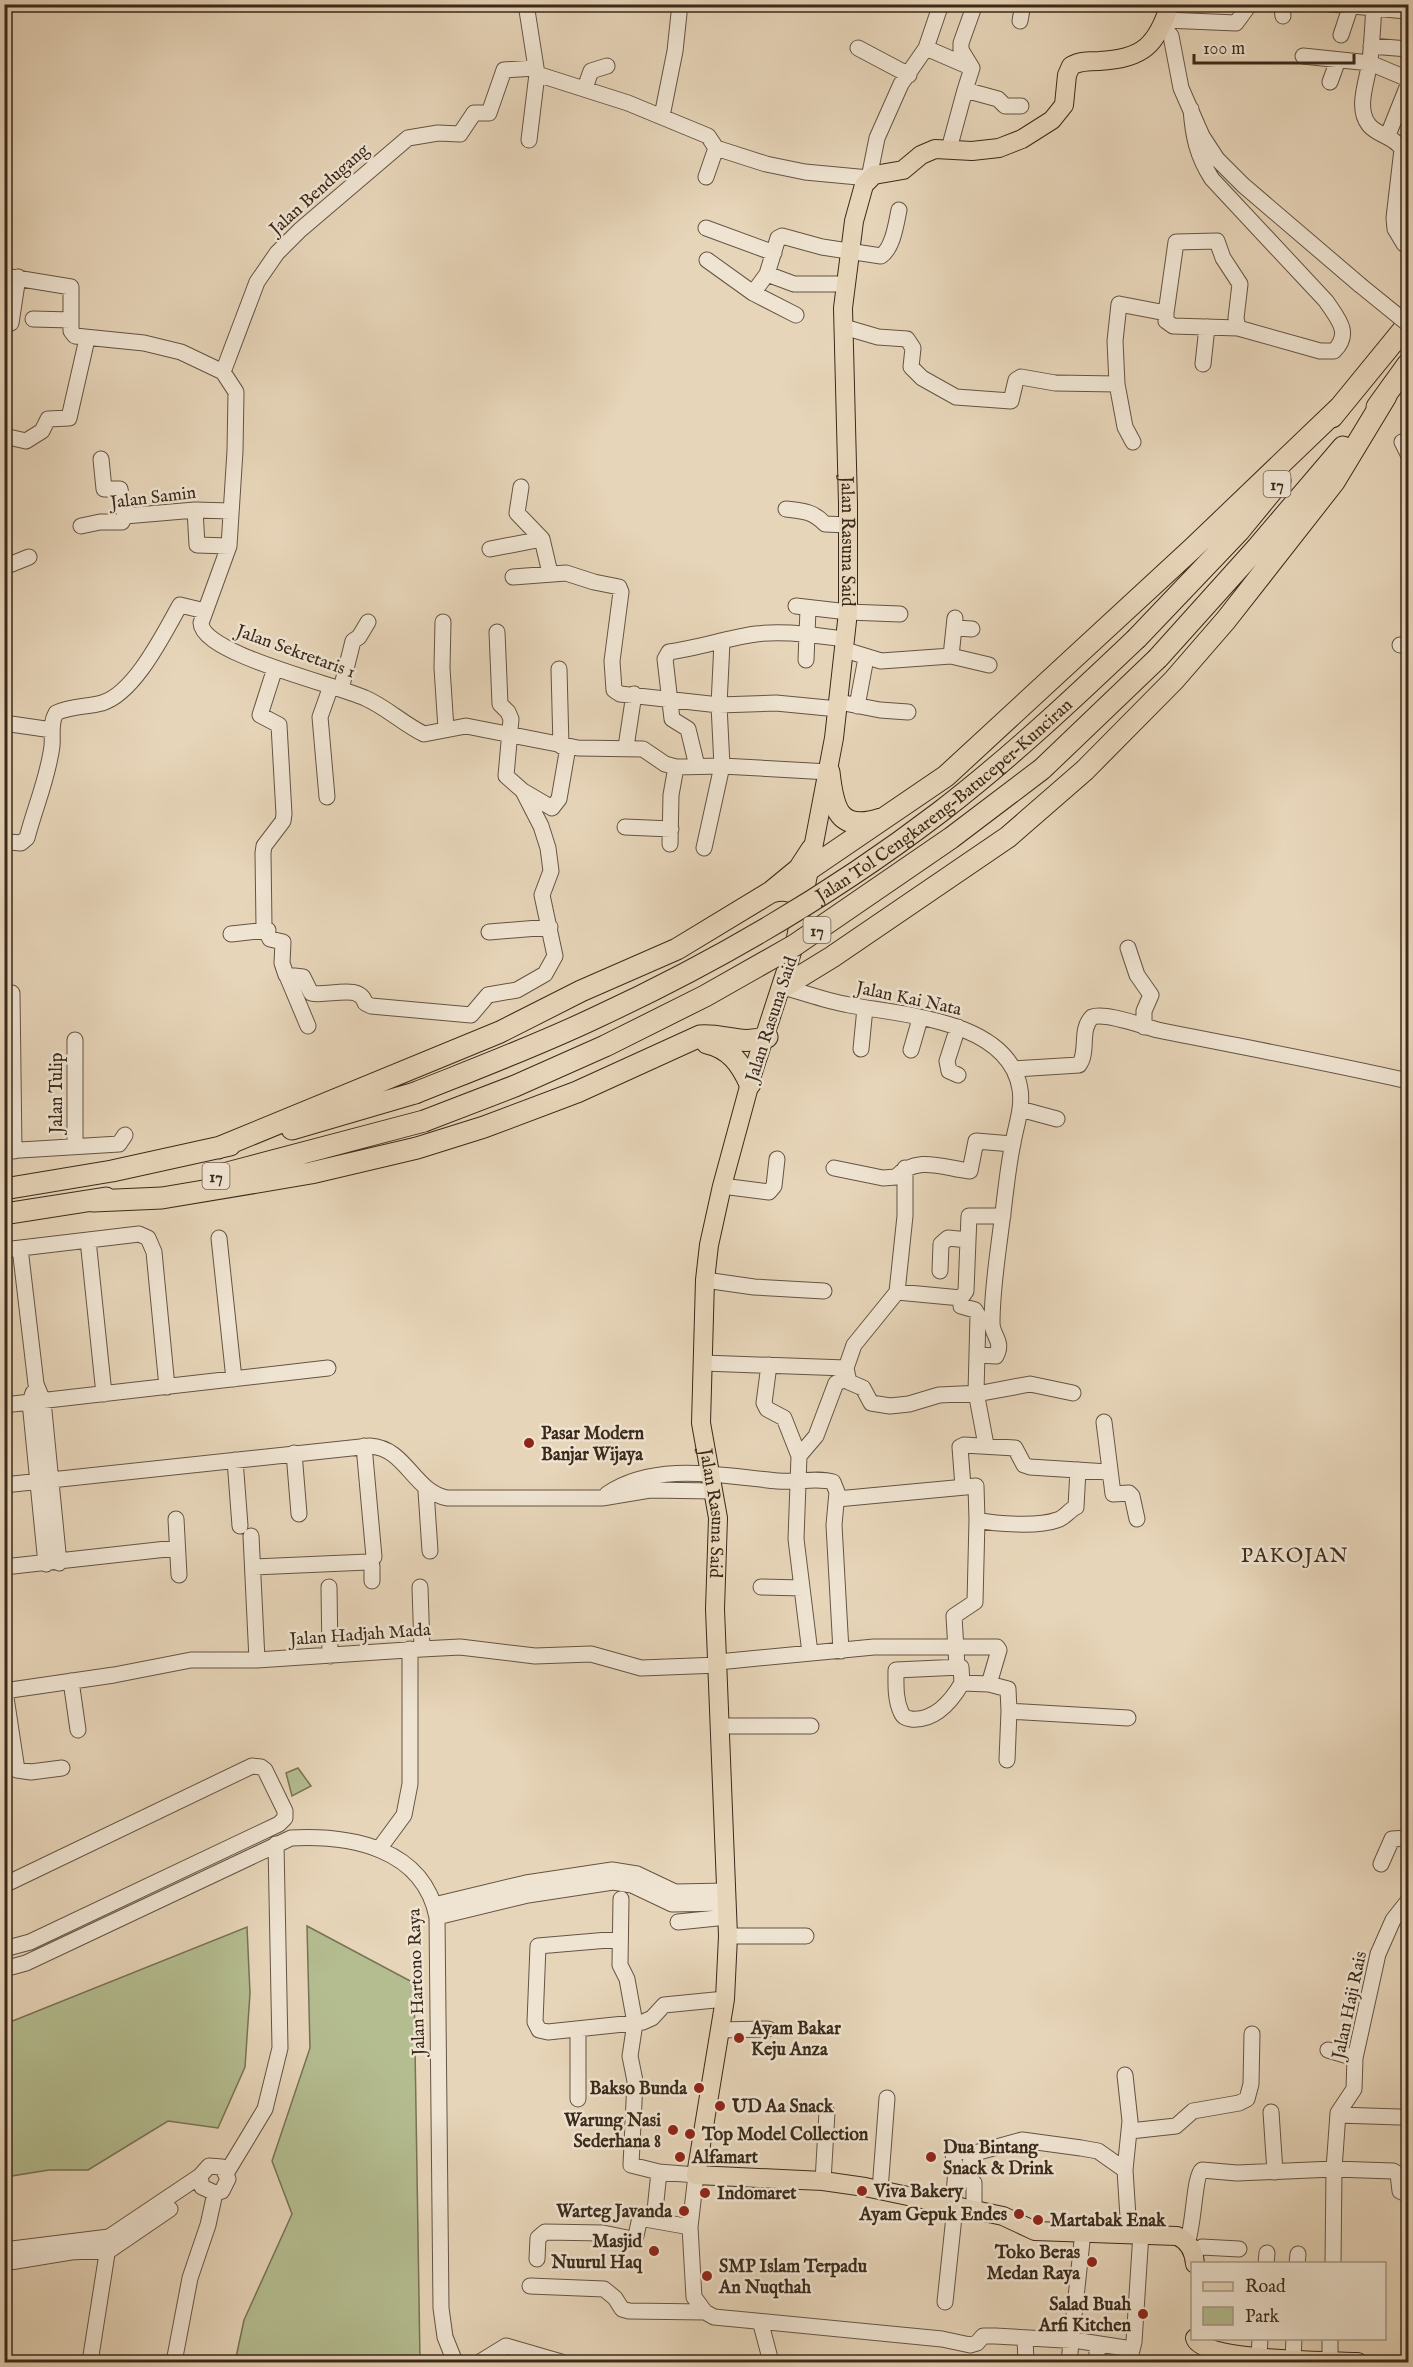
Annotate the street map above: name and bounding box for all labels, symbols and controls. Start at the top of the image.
scale bar [1194,27,1354,65]
text: 100 m [1203,38,1245,61]
street label: Jalan Bendugang [264,139,375,242]
road number: 17 [1264,471,1290,497]
street label: Jalan Rasuna Said [834,474,858,607]
street label: Jalan Samin [107,482,198,515]
street label: Jalan Sekretaris 1 [231,620,358,685]
street label: Jalan Tol Cengkareng–Batuceper–Kunciran [810,694,1078,909]
road number: 17 [804,917,830,943]
street label: Jalan Rasuna Said [741,953,804,1087]
street label: Jalan Kai Nata [852,977,964,1022]
street label: Jalan Tulip [46,1052,69,1136]
road number: 17 [202,1163,230,1189]
place label: Pasar Modern Banjar Wijaya [541,1423,645,1467]
marker: Pasar Modern Banjar Wijaya [522,1436,536,1450]
street label: Jalan Rasuna Said [692,1445,728,1579]
district label: PAKOJAN [1241,1543,1349,1570]
street label: Jalan Hadjah Mada [287,1619,432,1652]
street label: Jalan Hartono Raya [403,1908,432,2058]
street label: Jalan Haji Rais [1327,1949,1373,2063]
place label: Ayam Bakar Keju Anza [750,2018,841,2062]
marker: Ayam Bakar Keju Anza [732,2031,746,2045]
place label: Bakso Bunda [590,2078,688,2101]
marker: Bakso Bunda [692,2081,706,2095]
place label: UD Aa Snack [731,2096,835,2119]
marker: UD Aa Snack [713,2099,727,2113]
place label: Warung Nasi Sederhana 8 [563,2110,661,2154]
marker: Warung Nasi Sederhana 8 [666,2123,680,2137]
place label: Top Model Collection [701,2124,869,2147]
marker: Top Model Collection [683,2127,697,2141]
place label: Dua Bintang Snack & Drink [943,2137,1055,2181]
place label: Alfamart [691,2147,759,2170]
marker: Alfamart [673,2150,687,2164]
marker: Dua Bintang Snack & Drink [924,2150,938,2164]
place label: Viva Bakery [873,2181,964,2204]
place label: Indomaret [717,2183,797,2206]
marker: Viva Bakery [855,2184,869,2198]
marker: Indomaret [698,2186,712,2200]
place label: Warteg Javanda [555,2201,673,2224]
marker: Warteg Javanda [677,2204,691,2218]
place label: Ayam Gepuk Endes [859,2204,1008,2227]
marker: Ayam Gepuk Endes [1012,2207,1026,2221]
place label: Martabak Enak [1050,2210,1167,2233]
marker: Martabak Enak [1031,2213,1045,2227]
place label: Masjid Nuurul Haq [550,2231,643,2275]
place label: Toko Beras Medan Raya [986,2242,1081,2286]
marker: Masjid Nuurul Haq [647,2244,661,2258]
marker: Toko Beras Medan Raya [1085,2255,1099,2269]
place label: SMP Islam Terpadu An Nuqthah [718,2256,868,2300]
legend [1191,2262,1386,2340]
marker: SMP Islam Terpadu An Nuqthah [700,2269,714,2283]
text: Road [1245,2276,1286,2299]
place label: Salad Buah Arfi Kitchen [1038,2294,1131,2338]
text: Park [1245,2306,1280,2329]
marker: Salad Buah Arfi Kitchen [1136,2307,1150,2321]

